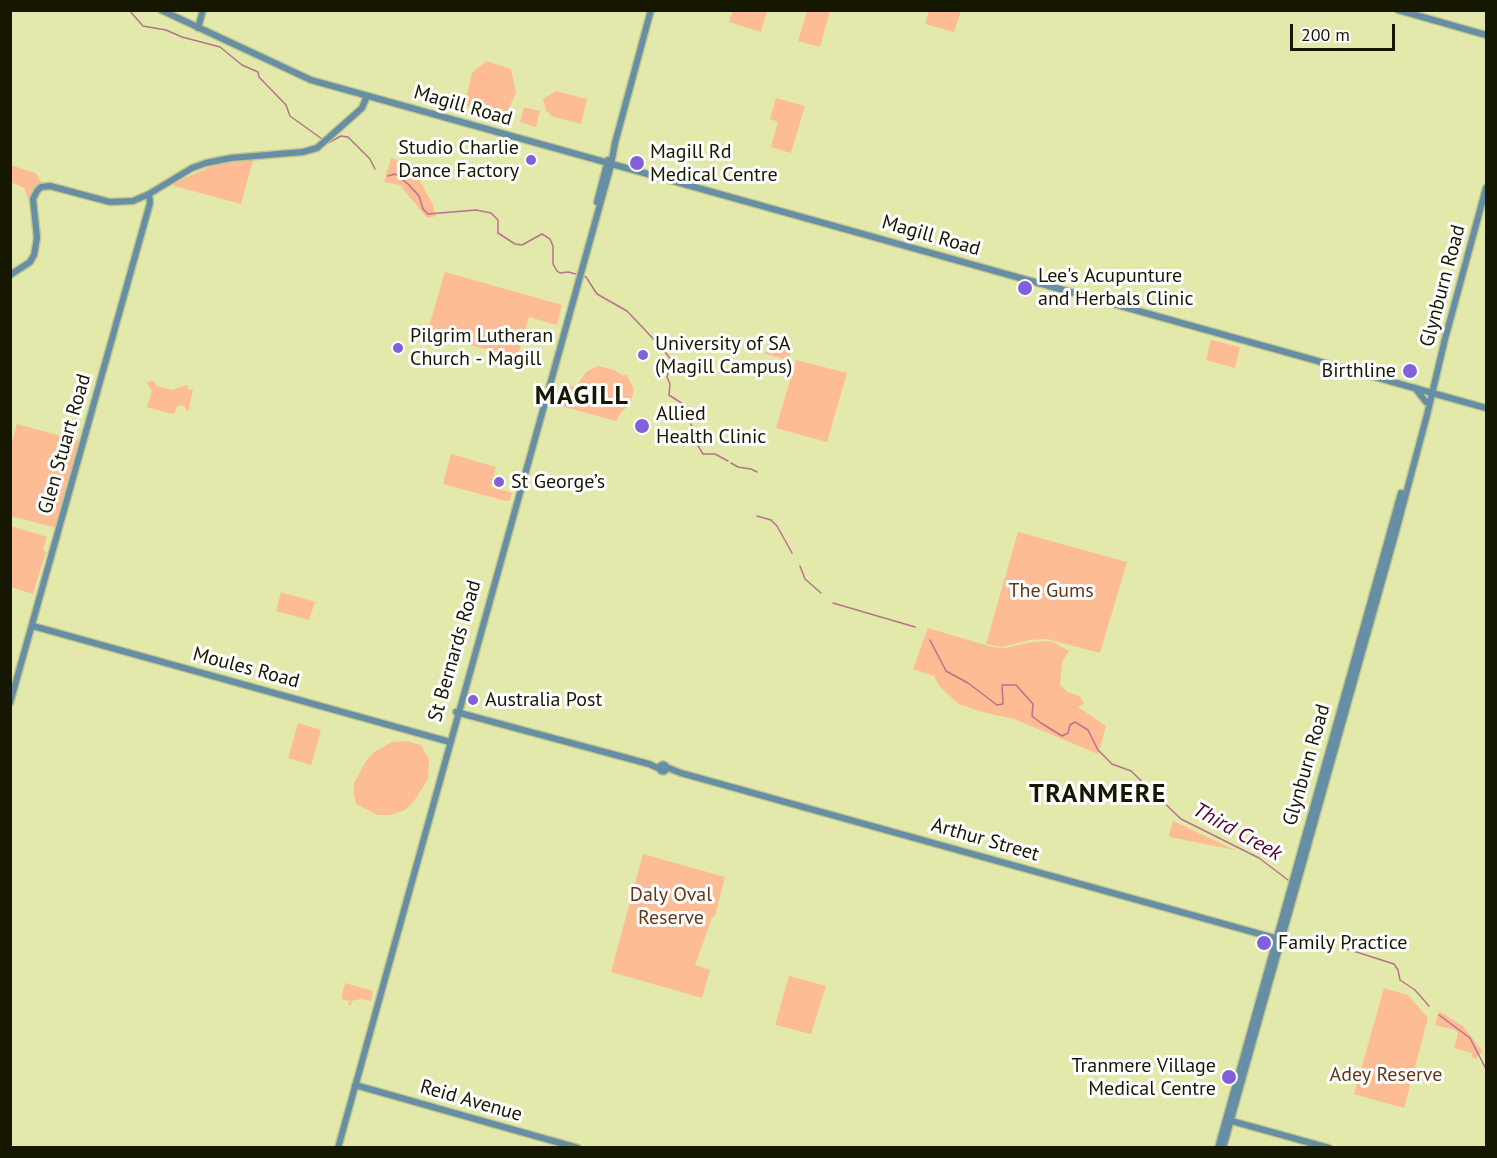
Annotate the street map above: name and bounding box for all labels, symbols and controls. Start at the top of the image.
scale bar [1293,12,1398,50]
text: 200 m [1301,23,1350,46]
street label: Magill Road [411,81,515,131]
place label: Studio Charlie Dance Factory [398,136,519,183]
place label: Magill Rd Medical Centre [650,140,778,187]
marker: Studio Charlie Dance Factory [524,153,538,167]
marker: Magill Rd Medical Centre [628,154,646,172]
street label: Magill Road [879,211,983,261]
street label: Glynburn Road [1415,222,1471,350]
place label: Lee's Acupunture and Herbals Clinic [1038,264,1194,311]
marker: Lee's Acupunture and Herbals Clinic [1016,279,1034,297]
place label: Pilgrim Lutheran Church - Magill [410,324,553,371]
place label: University of SA (Magill Campus) [655,332,792,379]
marker: Pilgrim Lutheran Church - Magill [391,341,405,355]
marker: University of SA (Magill Campus) [636,348,650,362]
place label: Birthline [1322,359,1396,383]
marker: Birthline [1401,362,1419,380]
street label: Glen Stuart Road [34,371,96,517]
district label: MAGILL [535,381,629,413]
place label: Allied Health Clinic [656,402,766,449]
marker: Allied Health Clinic [633,417,651,435]
place label: St George’s [511,470,605,494]
marker: St George’s [492,475,506,489]
street label: St Bernards Road [423,578,487,724]
park label: The Gums [1008,579,1094,603]
street label: Moules Road [190,642,302,694]
place label: Australia Post [485,688,602,712]
marker: Australia Post [466,693,480,707]
street label: Glynburn Road [1278,701,1336,829]
district label: TRANMERE [1029,779,1167,811]
water label: Third Creek [1188,797,1286,867]
street label: Arthur Street [928,813,1042,867]
park label: Daly Oval Reserve [630,883,712,930]
place label: Family Practice [1278,931,1407,955]
marker: Family Practice [1255,934,1273,952]
place label: Tranmere Village Medical Centre [1071,1054,1216,1101]
park label: Adey Reserve [1330,1063,1442,1087]
marker: Tranmere Village Medical Centre [1220,1068,1238,1086]
street label: Reid Avenue [417,1075,525,1127]

